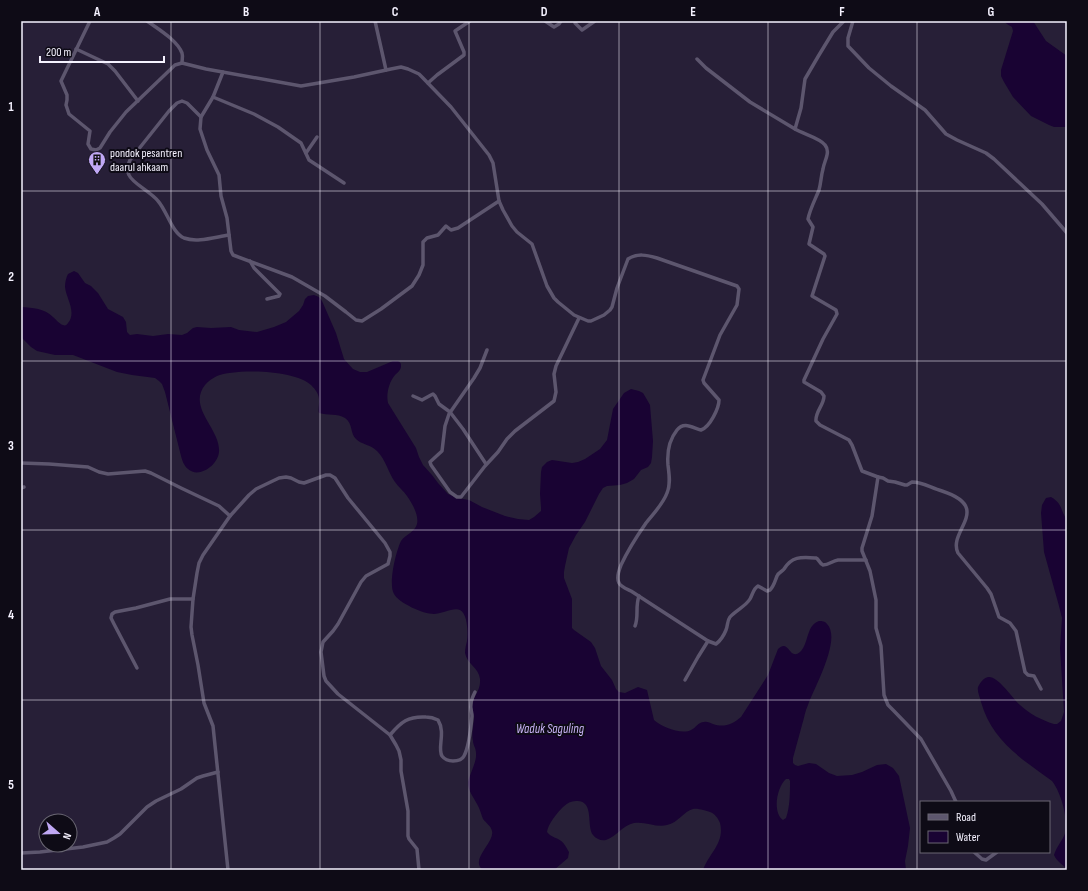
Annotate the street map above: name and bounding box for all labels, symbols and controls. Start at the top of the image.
text: A [93,4,101,20]
text: B [243,4,249,20]
text: C [392,4,399,20]
text: D [541,4,548,20]
text: E [690,4,696,20]
text: F [839,4,845,20]
text: G [988,4,995,20]
scale bar [40,38,164,64]
text: 200 m [46,45,72,60]
text: 1 [8,99,14,115]
place label: pondok pesantren daarul ahkaam [110,146,182,175]
building icon: pondok pesantren daarul ahkaam [87,150,107,175]
text: 2 [8,269,14,285]
text: 3 [8,438,14,454]
text: 4 [8,607,14,623]
water label: Waduk Saguling [516,721,585,737]
text: 5 [8,777,14,793]
legend [920,801,1050,853]
text: Road [956,810,976,825]
north arrow [38,813,78,853]
text: Water [956,830,980,845]
text: N [60,831,74,841]

